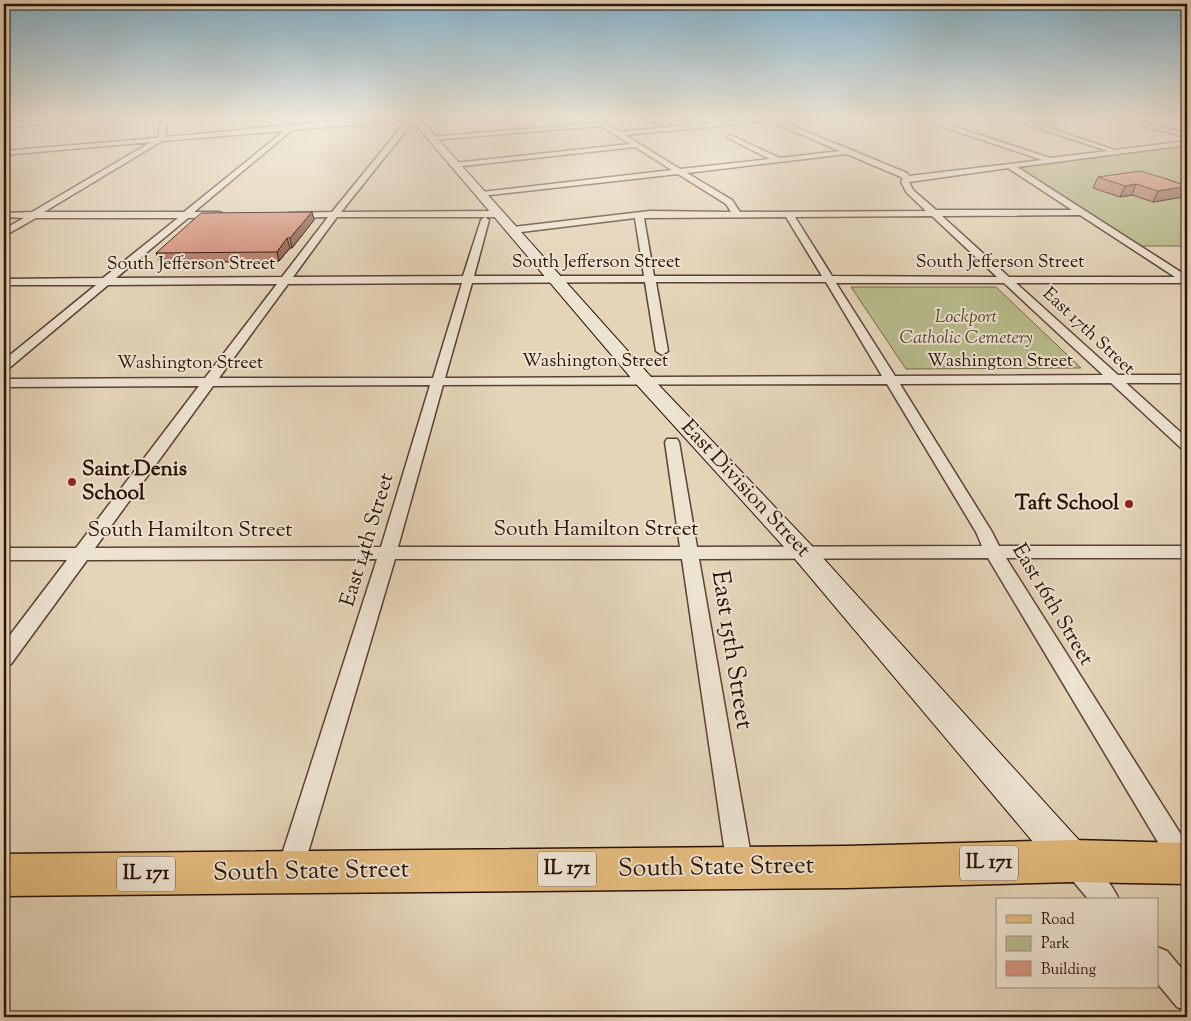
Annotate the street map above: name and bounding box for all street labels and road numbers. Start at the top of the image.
street label: South Jefferson Street [512,250,680,276]
street label: South Jefferson Street [916,250,1084,276]
street label: South Jefferson Street [107,252,275,278]
street label: East 17th Street [1036,282,1140,382]
street label: Washington Street [522,349,668,375]
street label: Washington Street [927,349,1073,375]
street label: Washington Street [117,351,263,377]
street label: East Division Street [673,414,817,564]
street label: East 14th Street [333,470,403,610]
street label: South Hamilton Street [493,515,699,545]
street label: South Hamilton Street [87,516,293,546]
street label: East 16th Street [1004,538,1100,672]
street label: East 15th Street [701,568,761,733]
road number: IL 171 [960,846,1018,880]
street label: South State Street [618,848,815,888]
street label: South State Street [213,852,410,892]
road number: IL 171 [538,852,596,886]
road number: IL 171 [117,856,175,892]

